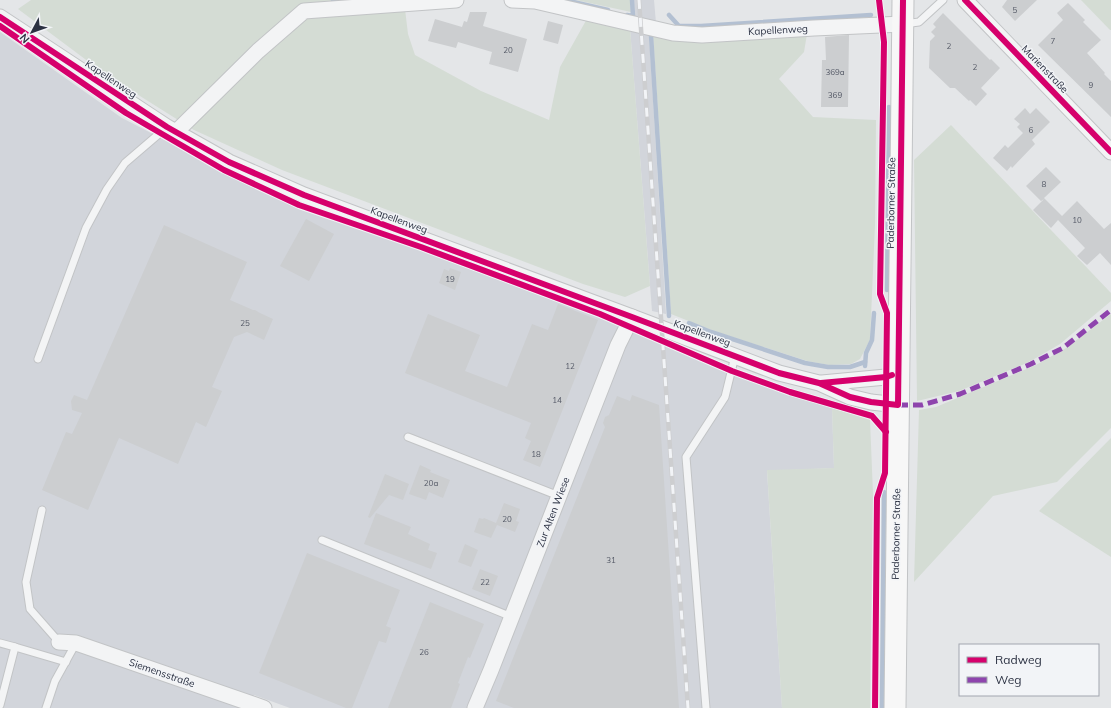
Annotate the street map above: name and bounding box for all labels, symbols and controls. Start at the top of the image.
house number: 5 [1013,5,1018,15]
north arrow [12,12,52,52]
street label: Kapellenweg [748,22,808,38]
text: N [16,31,32,46]
house number: 7 [1051,36,1056,46]
house number: 2 [947,41,952,51]
street label: Marienstraße [1019,42,1071,96]
house number: 20 [503,45,513,55]
street label: Kapellenweg [83,57,139,101]
house number: 2 [973,62,978,72]
house number: 369a [825,67,845,77]
house number: 9 [1089,80,1094,90]
house number: 369 [828,90,842,100]
house number: 6 [1029,125,1034,135]
street label: Paderborner Straße [884,157,898,249]
house number: 8 [1042,179,1047,189]
street label: Kapellenweg [369,204,429,236]
house number: 10 [1072,215,1082,225]
house number: 19 [445,274,455,284]
street label: Kapellenweg [672,317,732,349]
house number: 25 [240,318,250,328]
house number: 12 [565,361,575,371]
house number: 14 [552,395,562,405]
house number: 18 [531,449,541,459]
street label: Zur Alten Wiese [534,475,572,549]
house number: 20a [424,478,438,488]
street label: Paderborner Straße [889,488,903,580]
house number: 20 [502,514,512,524]
house number: 31 [606,555,616,565]
house number: 22 [480,577,490,587]
legend [959,644,1099,696]
house number: 26 [419,647,429,657]
text: Radweg [995,652,1042,667]
street label: Siemensstraße [127,656,197,690]
text: Weg [995,672,1021,687]

